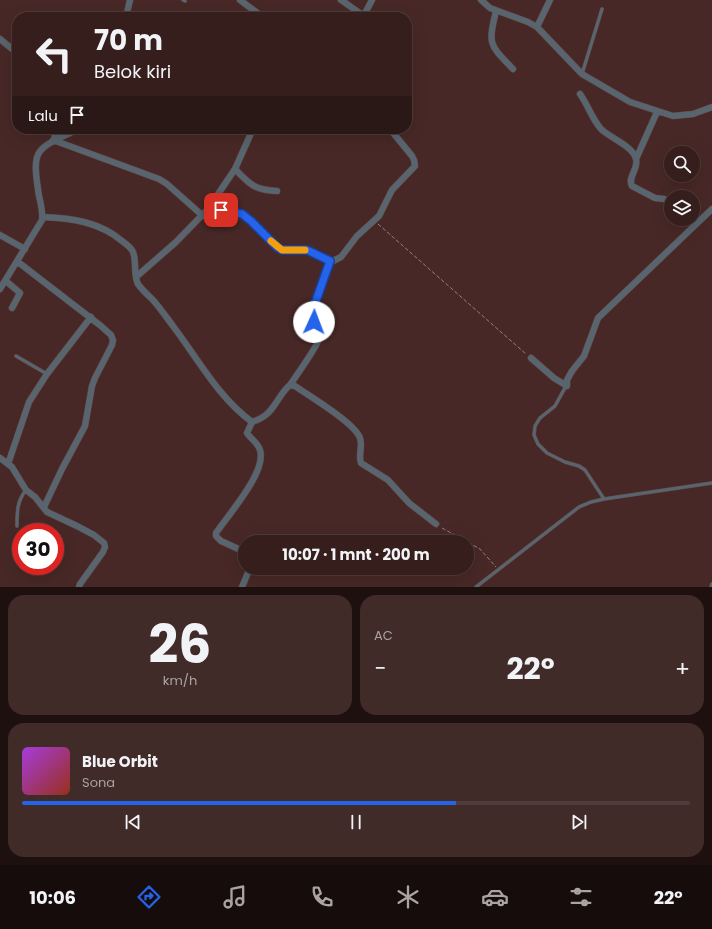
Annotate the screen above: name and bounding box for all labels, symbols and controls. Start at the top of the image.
text: 70 m [94,21,163,60]
icon: left [28,28,80,80]
text: Belok kiri [94,59,171,84]
icon: arrive [66,104,88,126]
text: Lalu [28,105,58,126]
map controls [664,146,700,226]
button: search [664,146,700,182]
button: layers [664,190,700,226]
pin [204,193,238,227]
icon: arrive [210,199,232,221]
position arrow [293,301,335,343]
speed limit sign: 30 [12,523,64,575]
text: 10:07 · 1 mnt · 200 m [282,544,430,565]
text: 26 [149,608,211,681]
text: AC [374,626,393,645]
text: 22° [506,647,555,690]
text: − [374,653,386,684]
text: + [675,653,690,684]
text: km/h [163,671,197,690]
text: Blue Orbit [82,751,158,772]
text: Sona [82,773,115,792]
icon: previous [122,811,144,833]
icon: pause [345,811,367,833]
icon: next [568,811,590,833]
icon: directions [135,883,163,911]
icon: music [221,883,249,911]
icon: phone [308,883,336,911]
icon: climate [394,883,422,911]
icon: car [481,883,509,911]
icon: filters [567,883,595,911]
text: 10:06 [29,885,76,910]
text: 22° [654,885,683,910]

